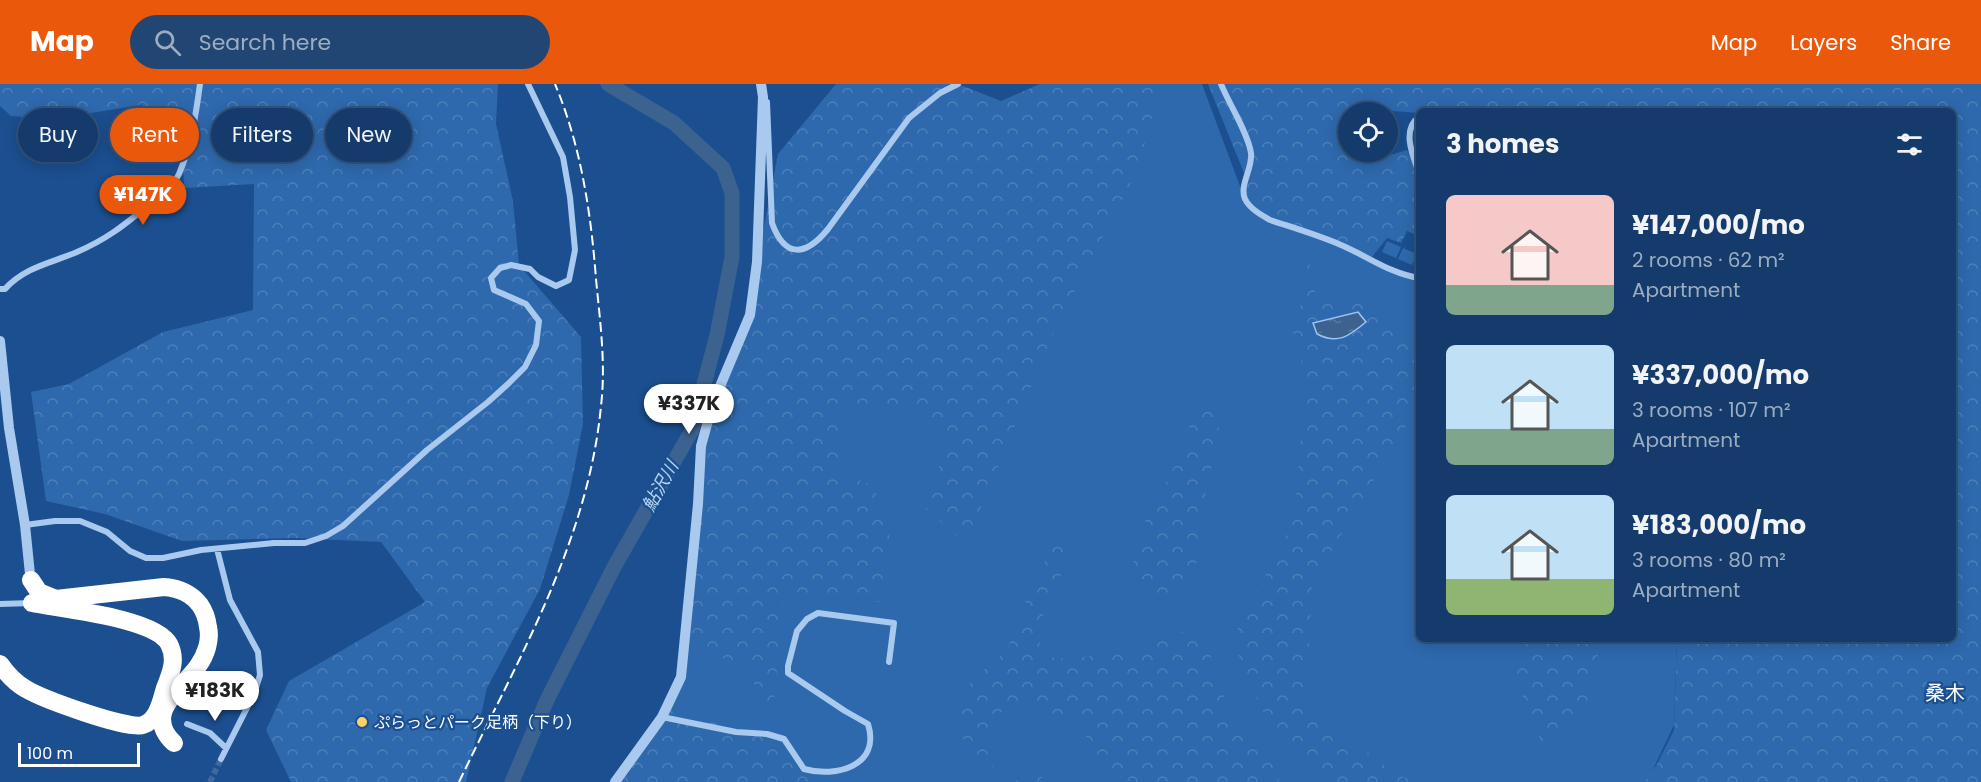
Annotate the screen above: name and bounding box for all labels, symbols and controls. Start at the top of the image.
search box [130,15,550,69]
text: Map [30,22,94,61]
icon: search [151,26,184,59]
text: Search here [199,27,331,58]
text: Map [1711,28,1757,57]
text: Layers [1790,28,1857,57]
text: Share [1890,28,1951,57]
map controls [1338,102,1398,162]
button: locate [1338,102,1398,162]
chip: Buy [18,108,98,162]
chip: Rent [110,108,199,162]
chip: Filters [211,108,313,162]
chip: New [325,108,412,162]
text: 3 homes [1446,126,1559,162]
icon: filters [1893,128,1926,161]
pin: ¥147K [101,175,185,226]
text: ¥147K [113,180,173,208]
text: ¥147,000/mo [1632,207,1805,243]
icon: home [1494,219,1566,291]
text: 2 rooms · 62 m² [1632,246,1785,274]
text: Apartment [1632,276,1740,304]
text: ¥337,000/mo [1632,357,1809,393]
icon: home [1494,369,1566,441]
pin: ¥337K [647,384,731,435]
text: ¥337K [658,389,720,417]
text: 3 rooms · 107 m² [1632,396,1791,424]
text: Apartment [1632,426,1740,454]
water label: 鮎沢川 [636,455,685,516]
text: ¥183,000/mo [1632,507,1806,543]
icon: home [1494,519,1566,591]
text: 3 rooms · 80 m² [1632,546,1786,574]
text: Apartment [1632,576,1740,604]
pin: ¥183K [173,671,257,722]
text: ¥183K [185,676,245,704]
district label: 桑木 [1925,679,1965,707]
place label: ぷらっとパーク足柄（下り） [374,711,582,734]
marker: ぷらっとパーク足柄（下り） [355,715,369,729]
scale bar [18,740,140,768]
text: 100 m [27,742,73,765]

